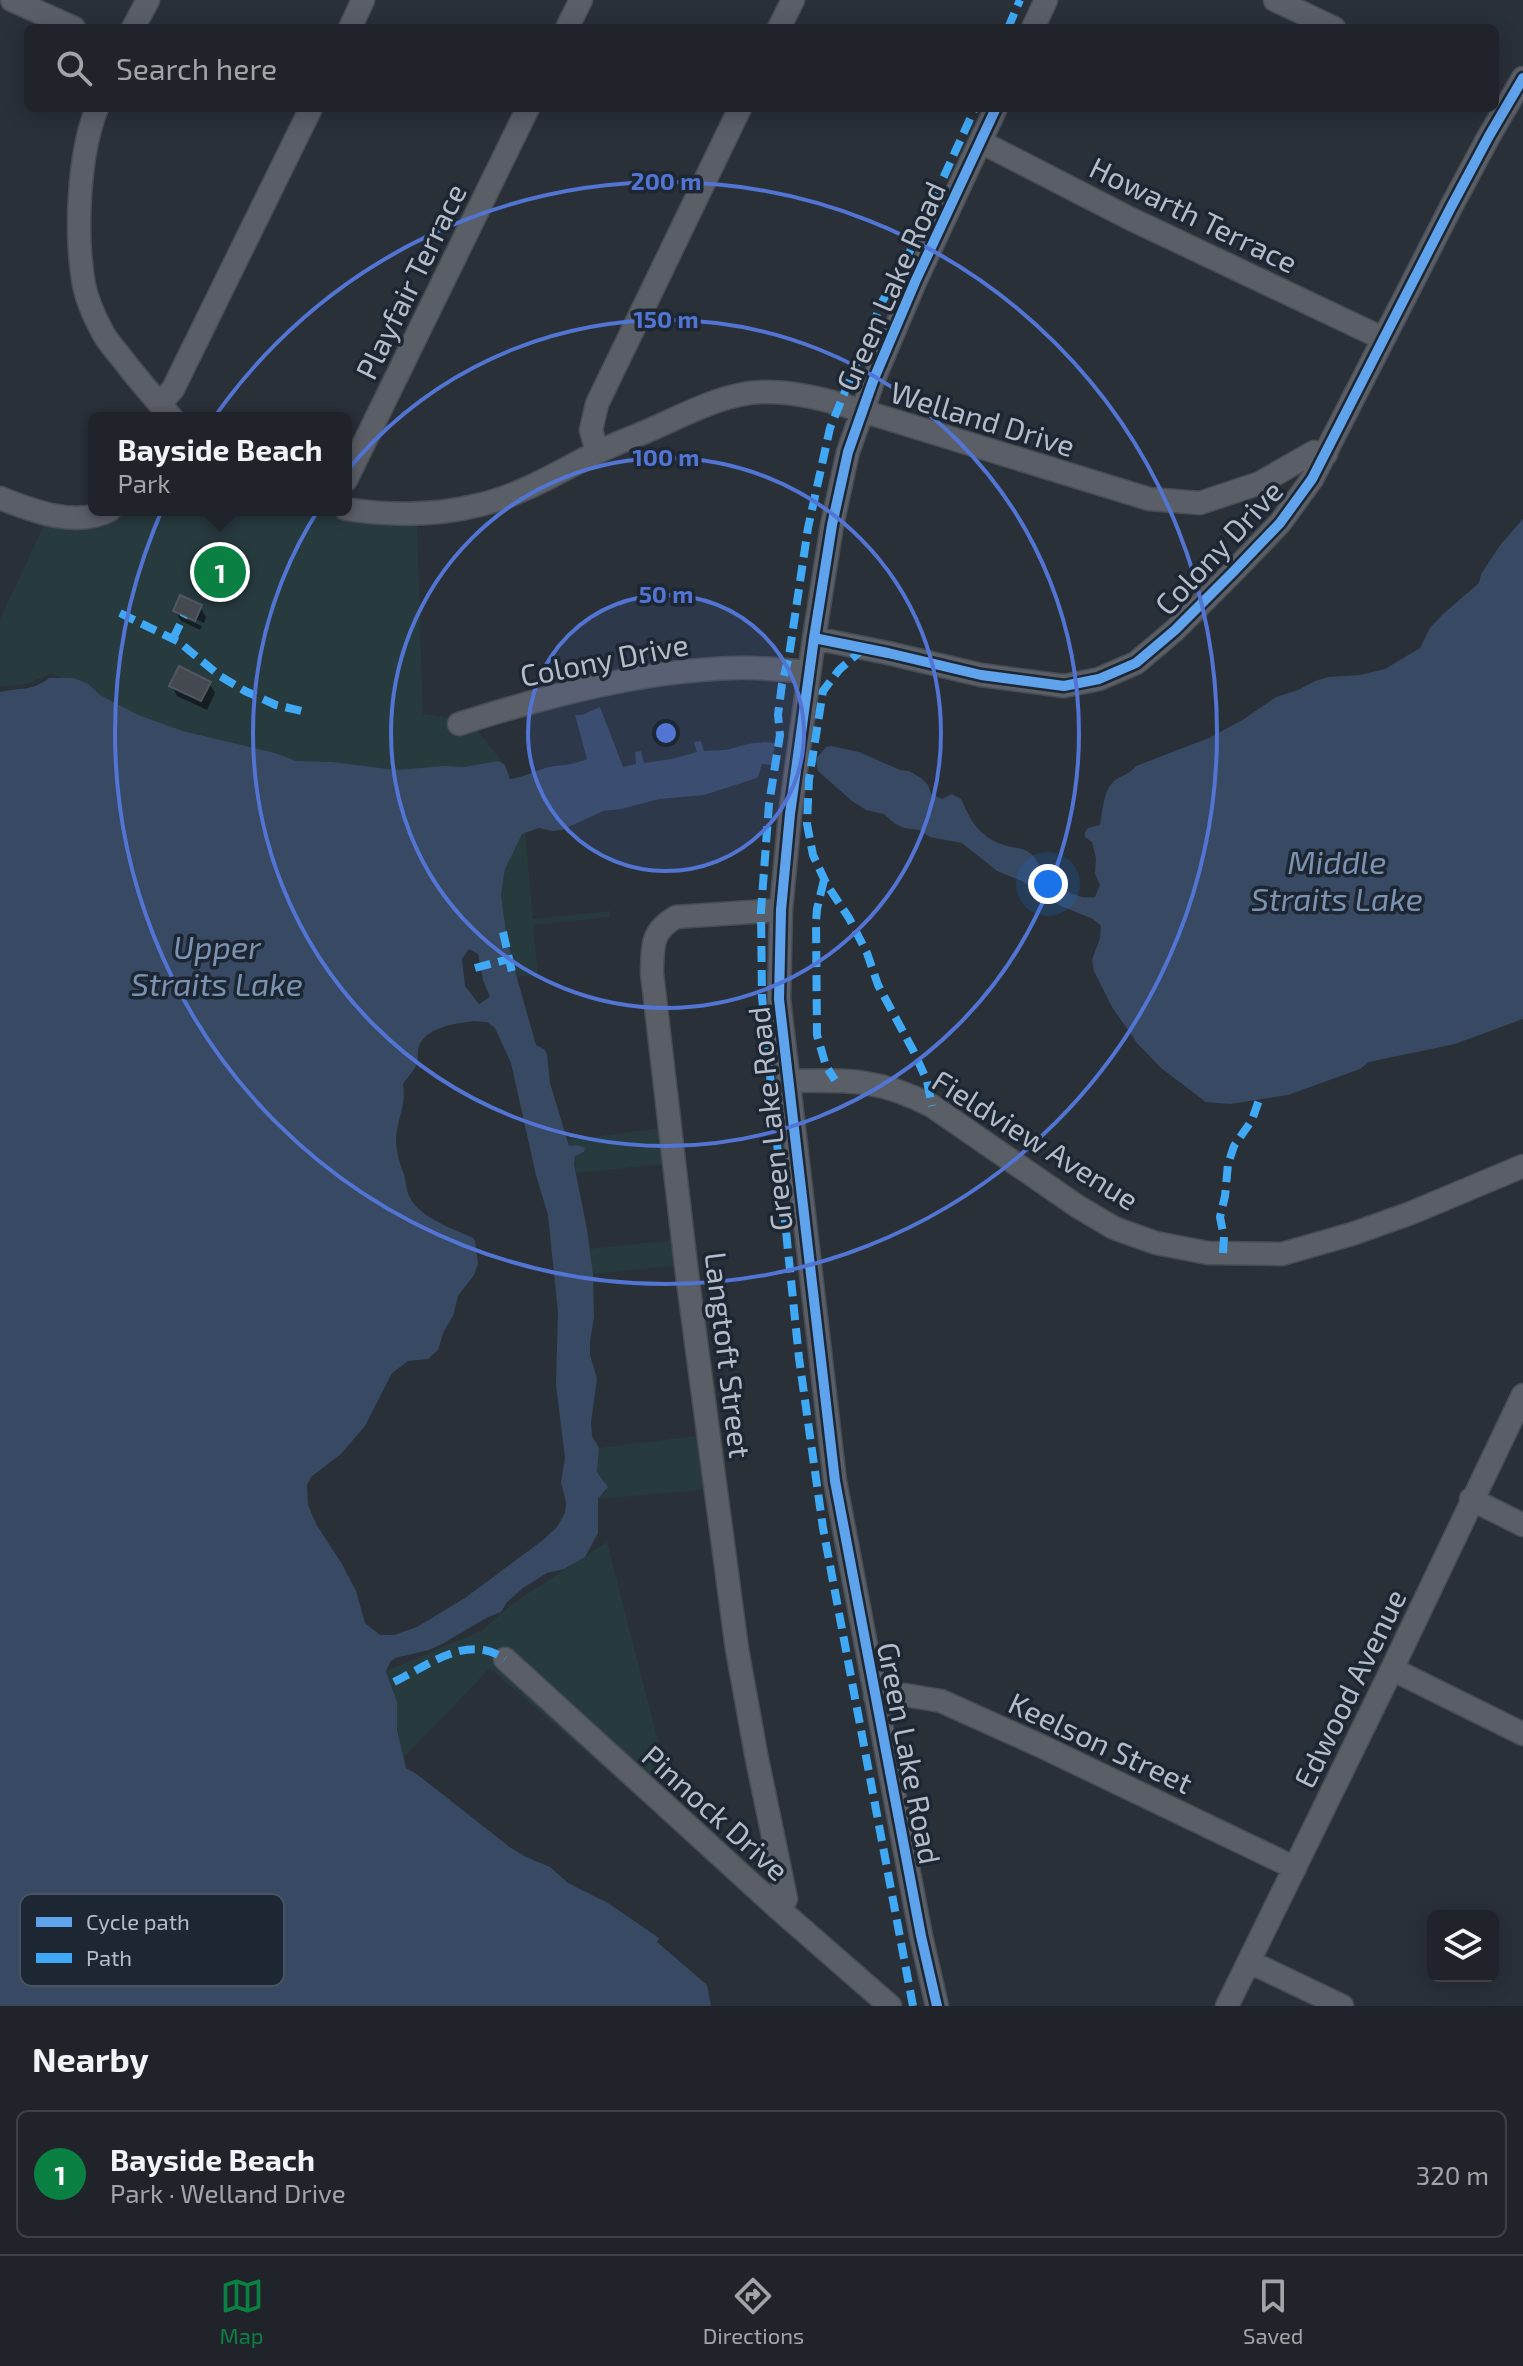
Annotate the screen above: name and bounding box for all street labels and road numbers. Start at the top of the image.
street label: Howarth Terrace [1084,148,1304,280]
street label: Green Lake Road [828,176,952,396]
street label: Playfair Terrace [347,177,473,385]
street label: Welland Drive [886,373,1080,463]
street label: Colony Drive [1147,472,1289,622]
street label: Colony Drive [517,625,691,693]
street label: Green Lake Road [739,1005,799,1233]
street label: Fieldview Avenue [926,1061,1146,1217]
street label: Langtoft Street [698,1250,760,1460]
street label: Edwood Avenue [1285,1583,1413,1793]
street label: Green Lake Road [871,1639,949,1867]
street label: Keelson Street [1004,1684,1198,1800]
street label: Pinnock Drive [635,1737,797,1887]

